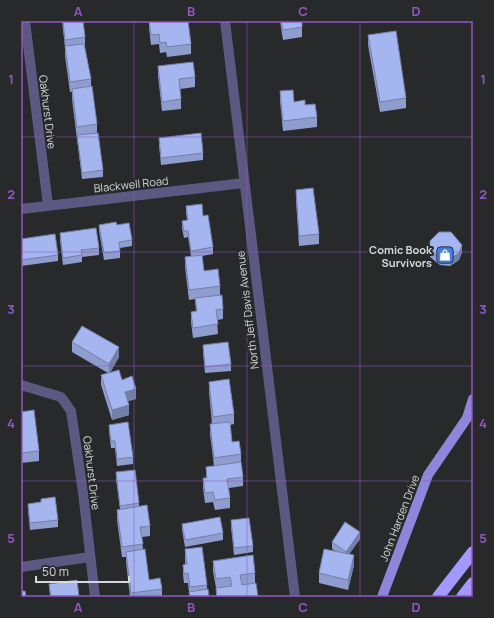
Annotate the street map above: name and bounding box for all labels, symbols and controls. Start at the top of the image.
text: A [74,2,83,20]
text: B [187,2,195,20]
text: C [298,2,308,20]
text: D [411,2,421,20]
text: 1 [8,70,14,88]
text: 1 [480,70,486,88]
street label: Oakhurst Drive [36,74,60,150]
street label: Blackwell Road [93,173,169,195]
text: 2 [7,185,15,203]
text: 2 [479,185,487,203]
place label: Comic Book Survivors [369,242,433,270]
shop icon: Comic Book Survivors [435,245,455,265]
street label: North Jeff Davis Avenue [232,249,262,370]
text: 3 [7,300,15,318]
text: 3 [479,300,487,318]
text: 4 [7,414,15,432]
text: 4 [479,414,487,432]
street label: Oakhurst Drive [80,435,104,511]
street label: John Harden Drive [376,472,423,563]
text: 5 [7,529,15,547]
text: 5 [479,529,487,547]
scale bar [36,558,129,584]
text: 50 m [42,563,69,580]
text: A [74,598,83,616]
text: B [187,598,195,616]
text: C [298,598,308,616]
text: D [411,598,421,616]

